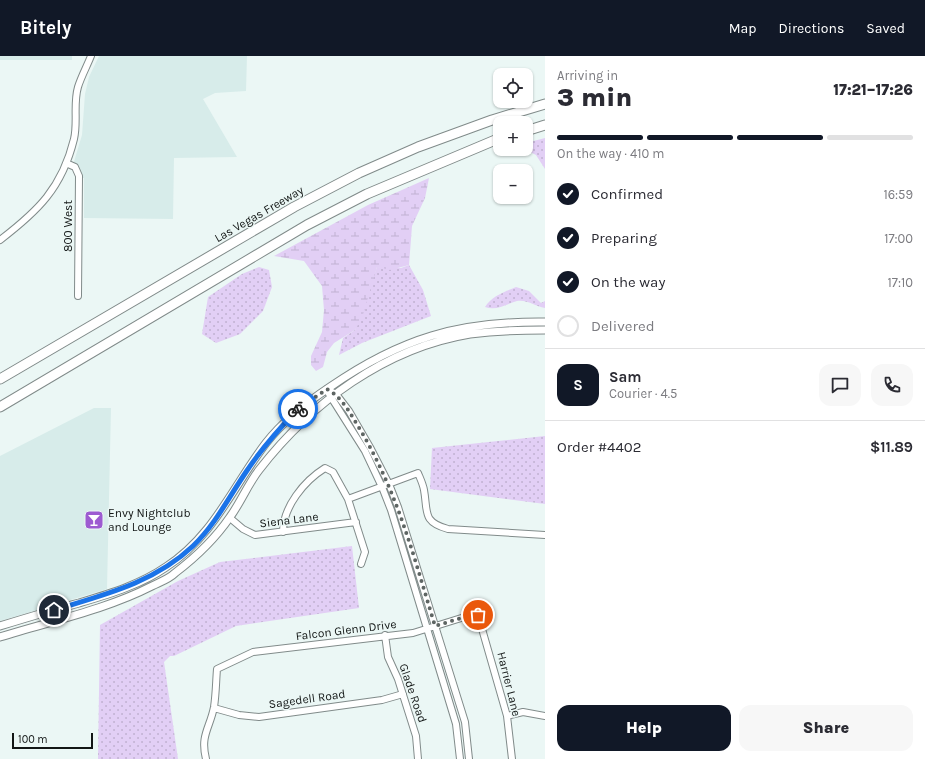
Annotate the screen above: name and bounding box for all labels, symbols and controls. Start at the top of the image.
text: Bitely [20,17,71,39]
text: Map [729,20,757,37]
text: Directions [779,20,844,37]
text: Saved [866,20,905,37]
map controls [493,68,533,204]
button: locate [493,68,533,108]
text: Arriving in [557,68,618,83]
text: 17:21–17:26 [833,81,913,99]
text: 3 min [557,82,632,113]
button: + [493,116,533,156]
text: On the way · 410 m [557,146,664,161]
button: − [493,164,533,204]
street label: Las Vegas Freeway [212,183,306,245]
icon: check [557,183,579,205]
text: Confirmed [591,185,663,203]
text: 16:59 [883,187,913,202]
street label: 800 West [61,200,75,252]
icon: check [557,227,579,249]
text: Preparing [591,229,657,247]
text: 17:00 [884,231,913,246]
icon: check [557,271,579,293]
text: On the way [591,273,665,291]
text: 17:10 [888,275,913,290]
text: Delivered [591,317,655,335]
button: chat [819,364,861,406]
button: phone [871,364,913,406]
text: Sam [609,368,642,386]
text: S [573,376,583,394]
text: Courier · 4.5 [609,386,677,401]
courier [278,389,318,429]
icon: bike [287,398,309,420]
text: Order #4402 [557,438,641,456]
text: $11.89 [870,438,913,456]
place label: Envy Nightclub and Lounge [108,506,191,534]
bar icon: Envy Nightclub and Lounge [83,509,105,531]
street label: Siena Lane [259,509,319,531]
pin [37,593,71,627]
pin [461,598,495,632]
icon: home [43,599,65,621]
icon: bag [467,604,489,626]
street label: Falcon Glenn Drive [295,617,397,643]
street label: Harrier Lane [494,650,524,718]
street label: Glade Road [396,662,430,724]
street label: Sagedell Road [268,687,346,711]
button: Help [557,705,731,751]
button: Share [739,705,913,751]
scale bar [12,731,93,750]
text: 100 m [18,733,48,746]

